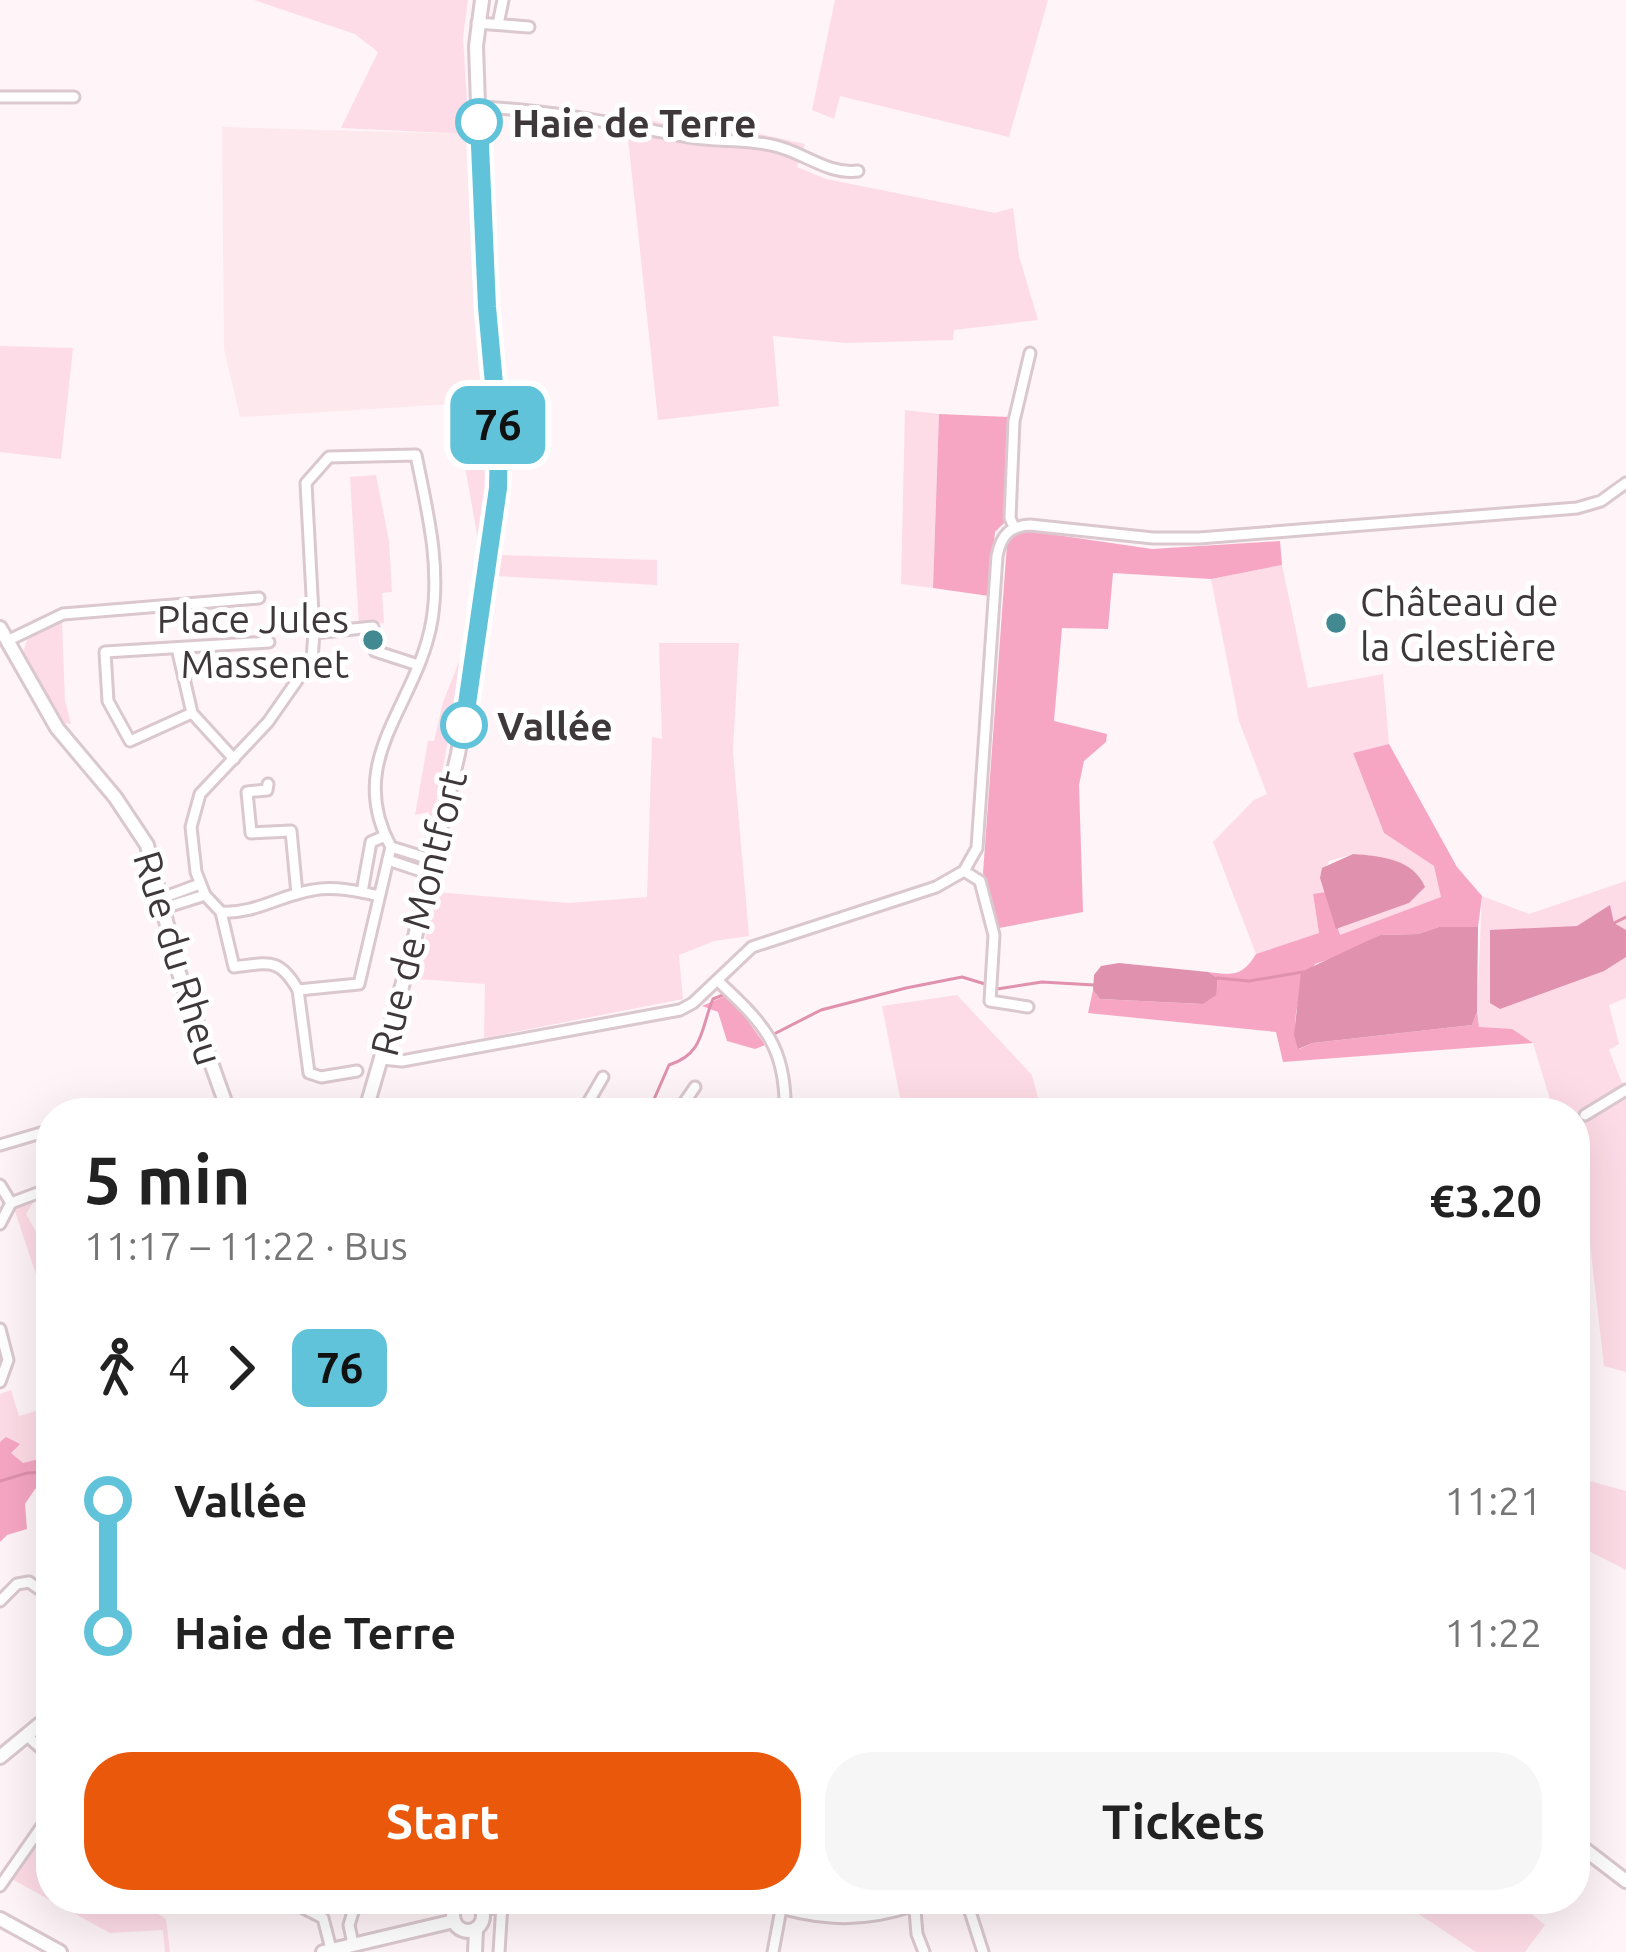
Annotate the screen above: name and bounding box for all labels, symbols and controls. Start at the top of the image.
marker: Haie de Terre [457,100,501,144]
place label: Haie de Terre [512,101,757,144]
line badge: 76 [444,386,552,464]
text: 76 [474,401,522,448]
place label: Château de la Glestière [1360,580,1559,668]
place label: Place Jules Massenet [157,597,349,685]
marker: Château de la Glestière [1323,610,1349,636]
marker: Place Jules Massenet [360,627,386,653]
marker: Vallée [442,703,486,747]
place label: Vallée [497,704,613,747]
street label: Rue de Montfort [362,766,474,1060]
street label: Rue du Rheu [126,846,232,1070]
text: 5 min [84,1142,251,1216]
text: €3.20 [1429,1175,1542,1226]
text: 11:17 – 11:22 · Bus [84,1224,408,1267]
icon: walk [84,1335,150,1401]
icon: forward [208,1335,274,1401]
text: 76 [316,1344,363,1391]
text: 4 [168,1347,190,1390]
text: Vallée [174,1475,307,1526]
text: 11:21 [1444,1479,1542,1522]
text: Haie de Terre [174,1607,456,1658]
text: 11:22 [1444,1611,1542,1654]
button: Start [84,1752,801,1890]
button: Tickets [825,1752,1542,1890]

